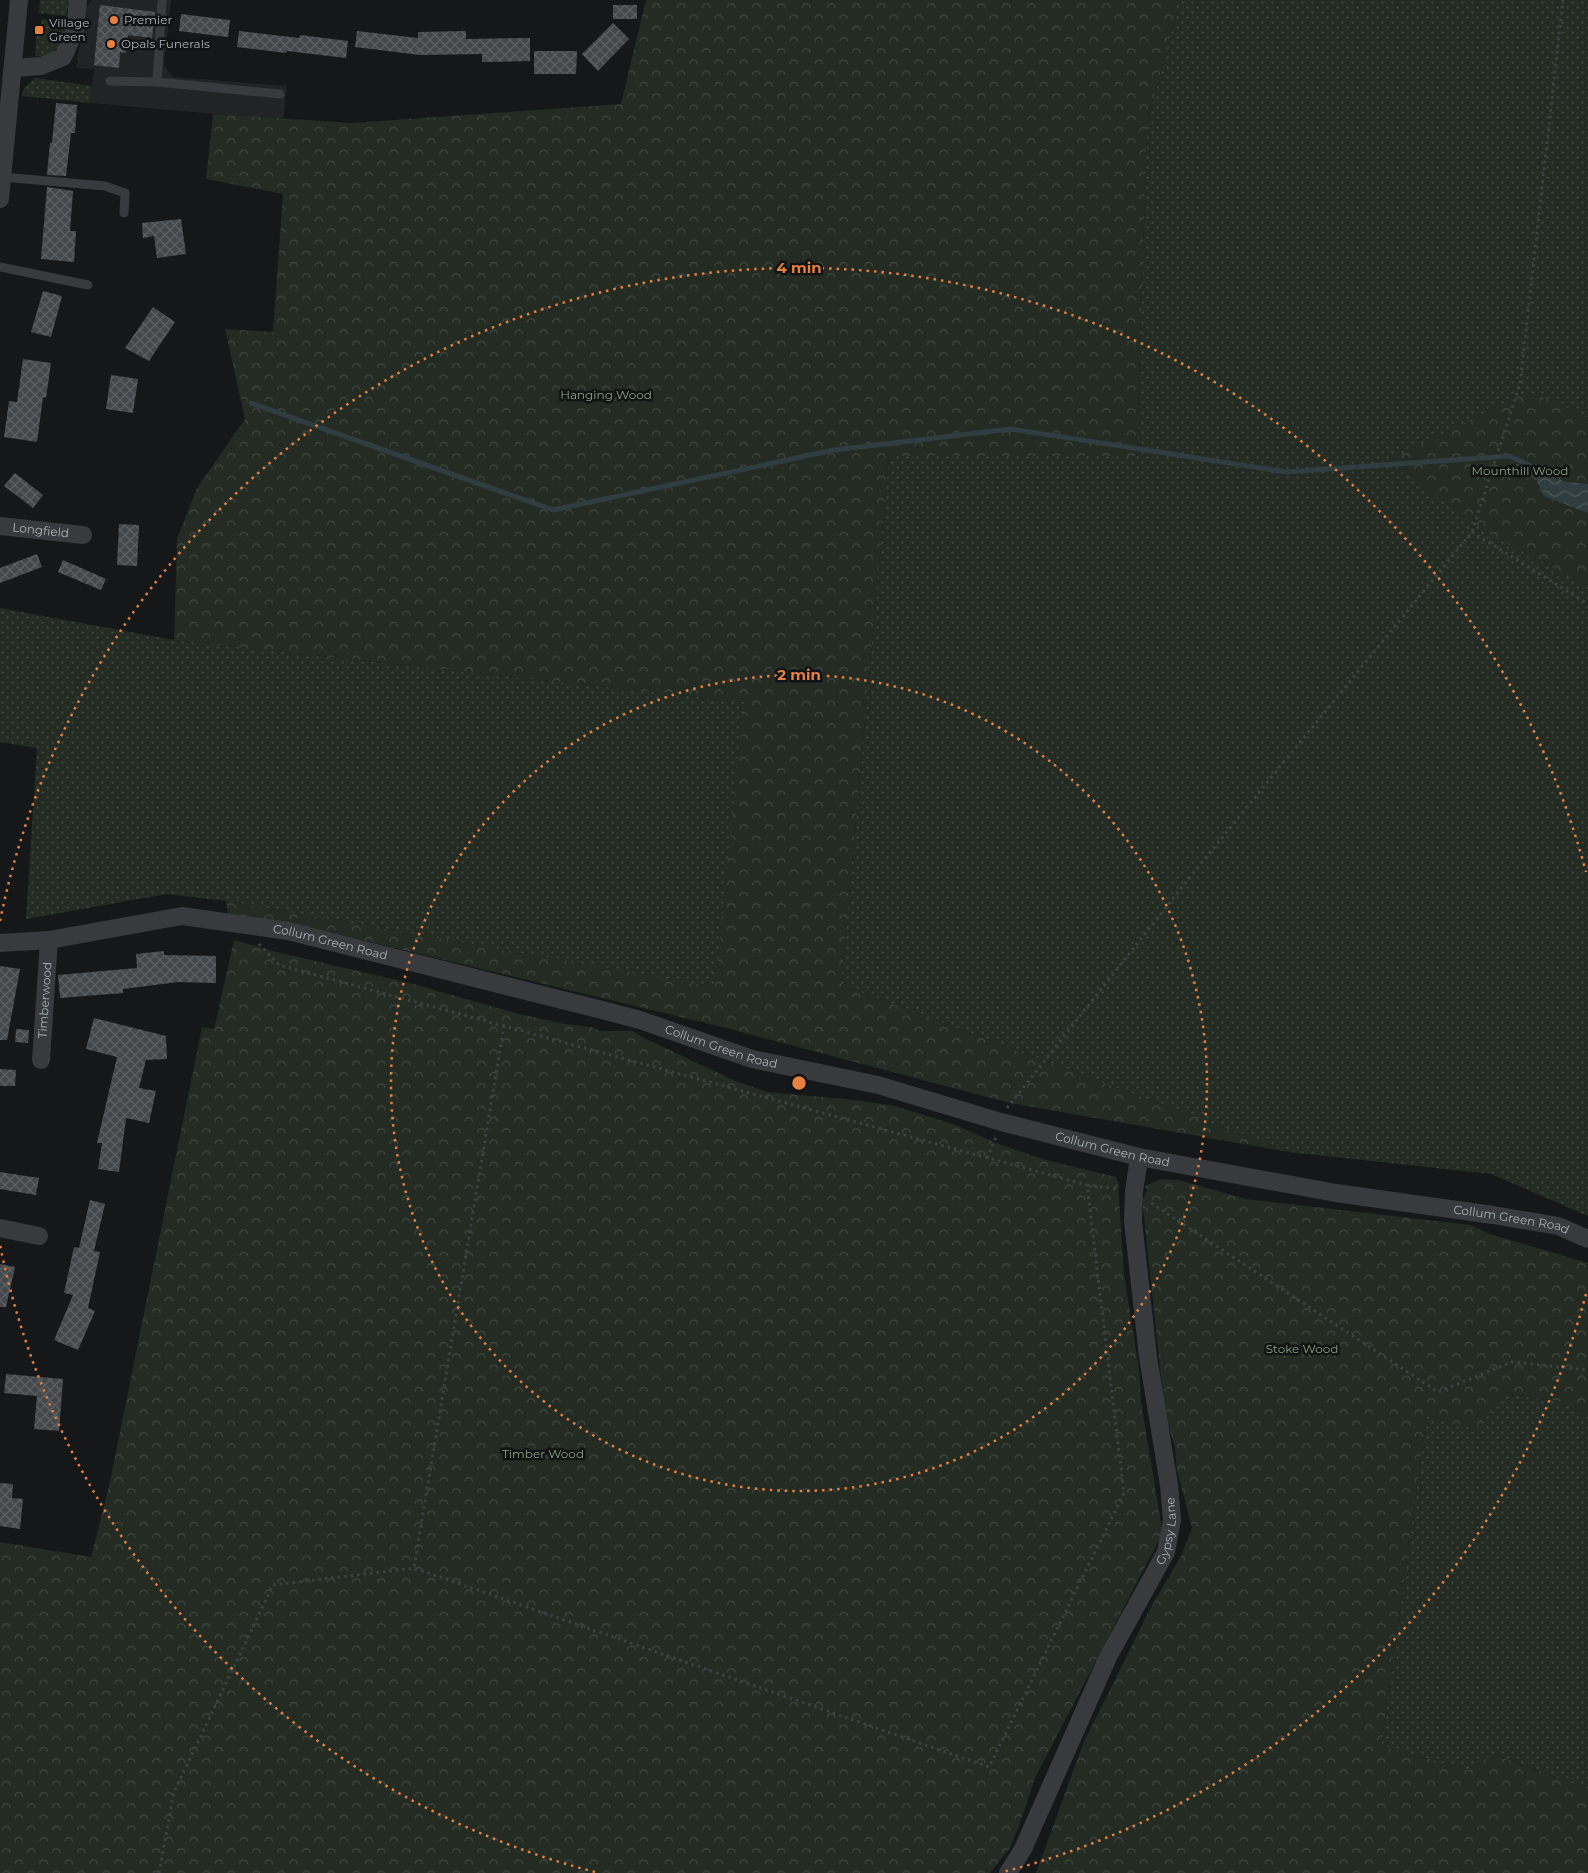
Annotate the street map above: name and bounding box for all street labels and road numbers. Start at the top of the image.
street label: Longfield [12,519,70,540]
street label: Collum Green Road [272,921,389,963]
street label: Timberwood [34,961,55,1039]
street label: Collum Green Road [663,1021,779,1071]
street label: Collum Green Road [1054,1128,1171,1170]
street label: Collum Green Road [1452,1202,1572,1237]
street label: Gypsy Lane [1152,1497,1179,1567]

